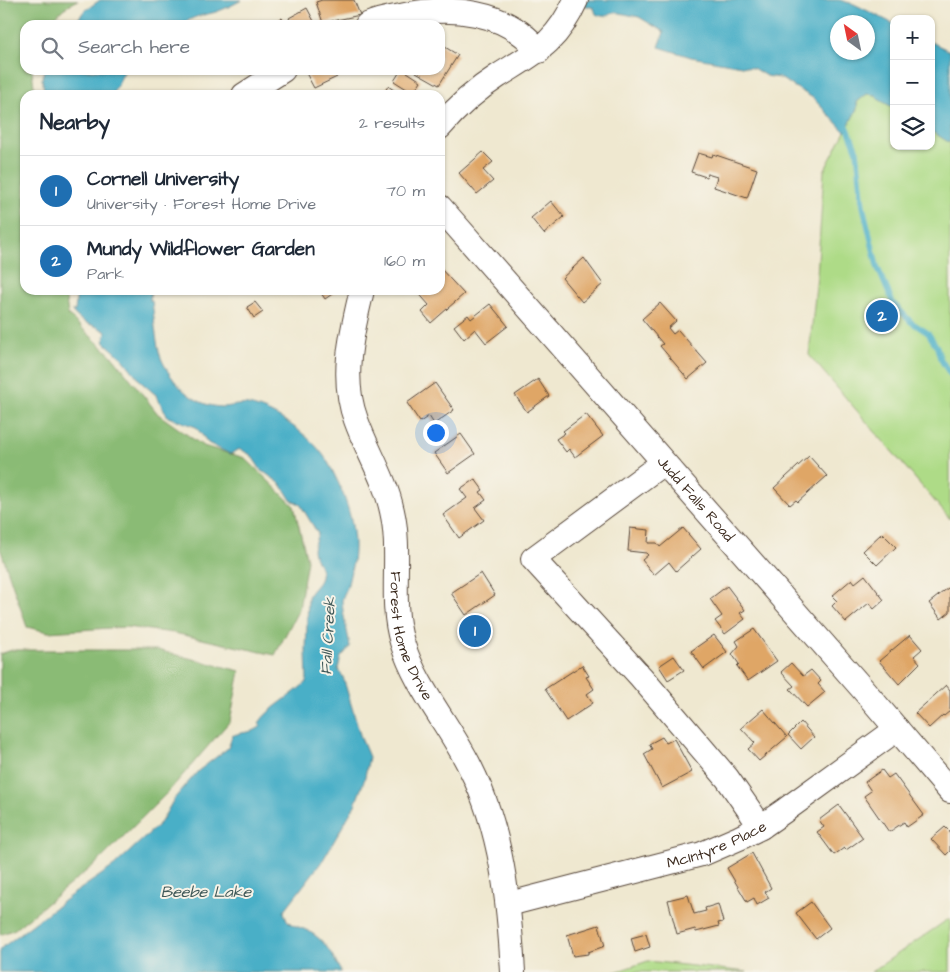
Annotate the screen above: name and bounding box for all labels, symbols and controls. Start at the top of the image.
north arrow [830,15,875,60]
map controls [890,15,935,150]
button: + [890,15,935,60]
search box [20,20,445,75]
icon: search [38,34,66,62]
text: Search here [78,34,190,61]
button: − [890,60,935,105]
button: layers [890,105,935,150]
text: Nearby [40,108,110,137]
text: 2 results [359,112,425,134]
text: Cornell University [87,166,239,193]
text: 1 [55,180,57,202]
text: 70 m [386,180,425,202]
text: University · Forest Home Drive [87,193,316,215]
text: Mundy Wildflower Garden [87,236,315,263]
text: 2 [51,250,61,272]
text: 160 m [384,250,425,272]
text: Park [87,263,124,285]
pin: 2 [866,297,898,335]
your location [423,420,449,446]
street label: Judd Falls Road [652,452,739,547]
street label: Forest Home Drive [385,571,438,705]
water label: Fall Creek [315,595,341,676]
pin: 1 [459,612,491,650]
street label: McIntyre Place [664,816,771,874]
water label: Beebe Lake [161,881,253,903]

